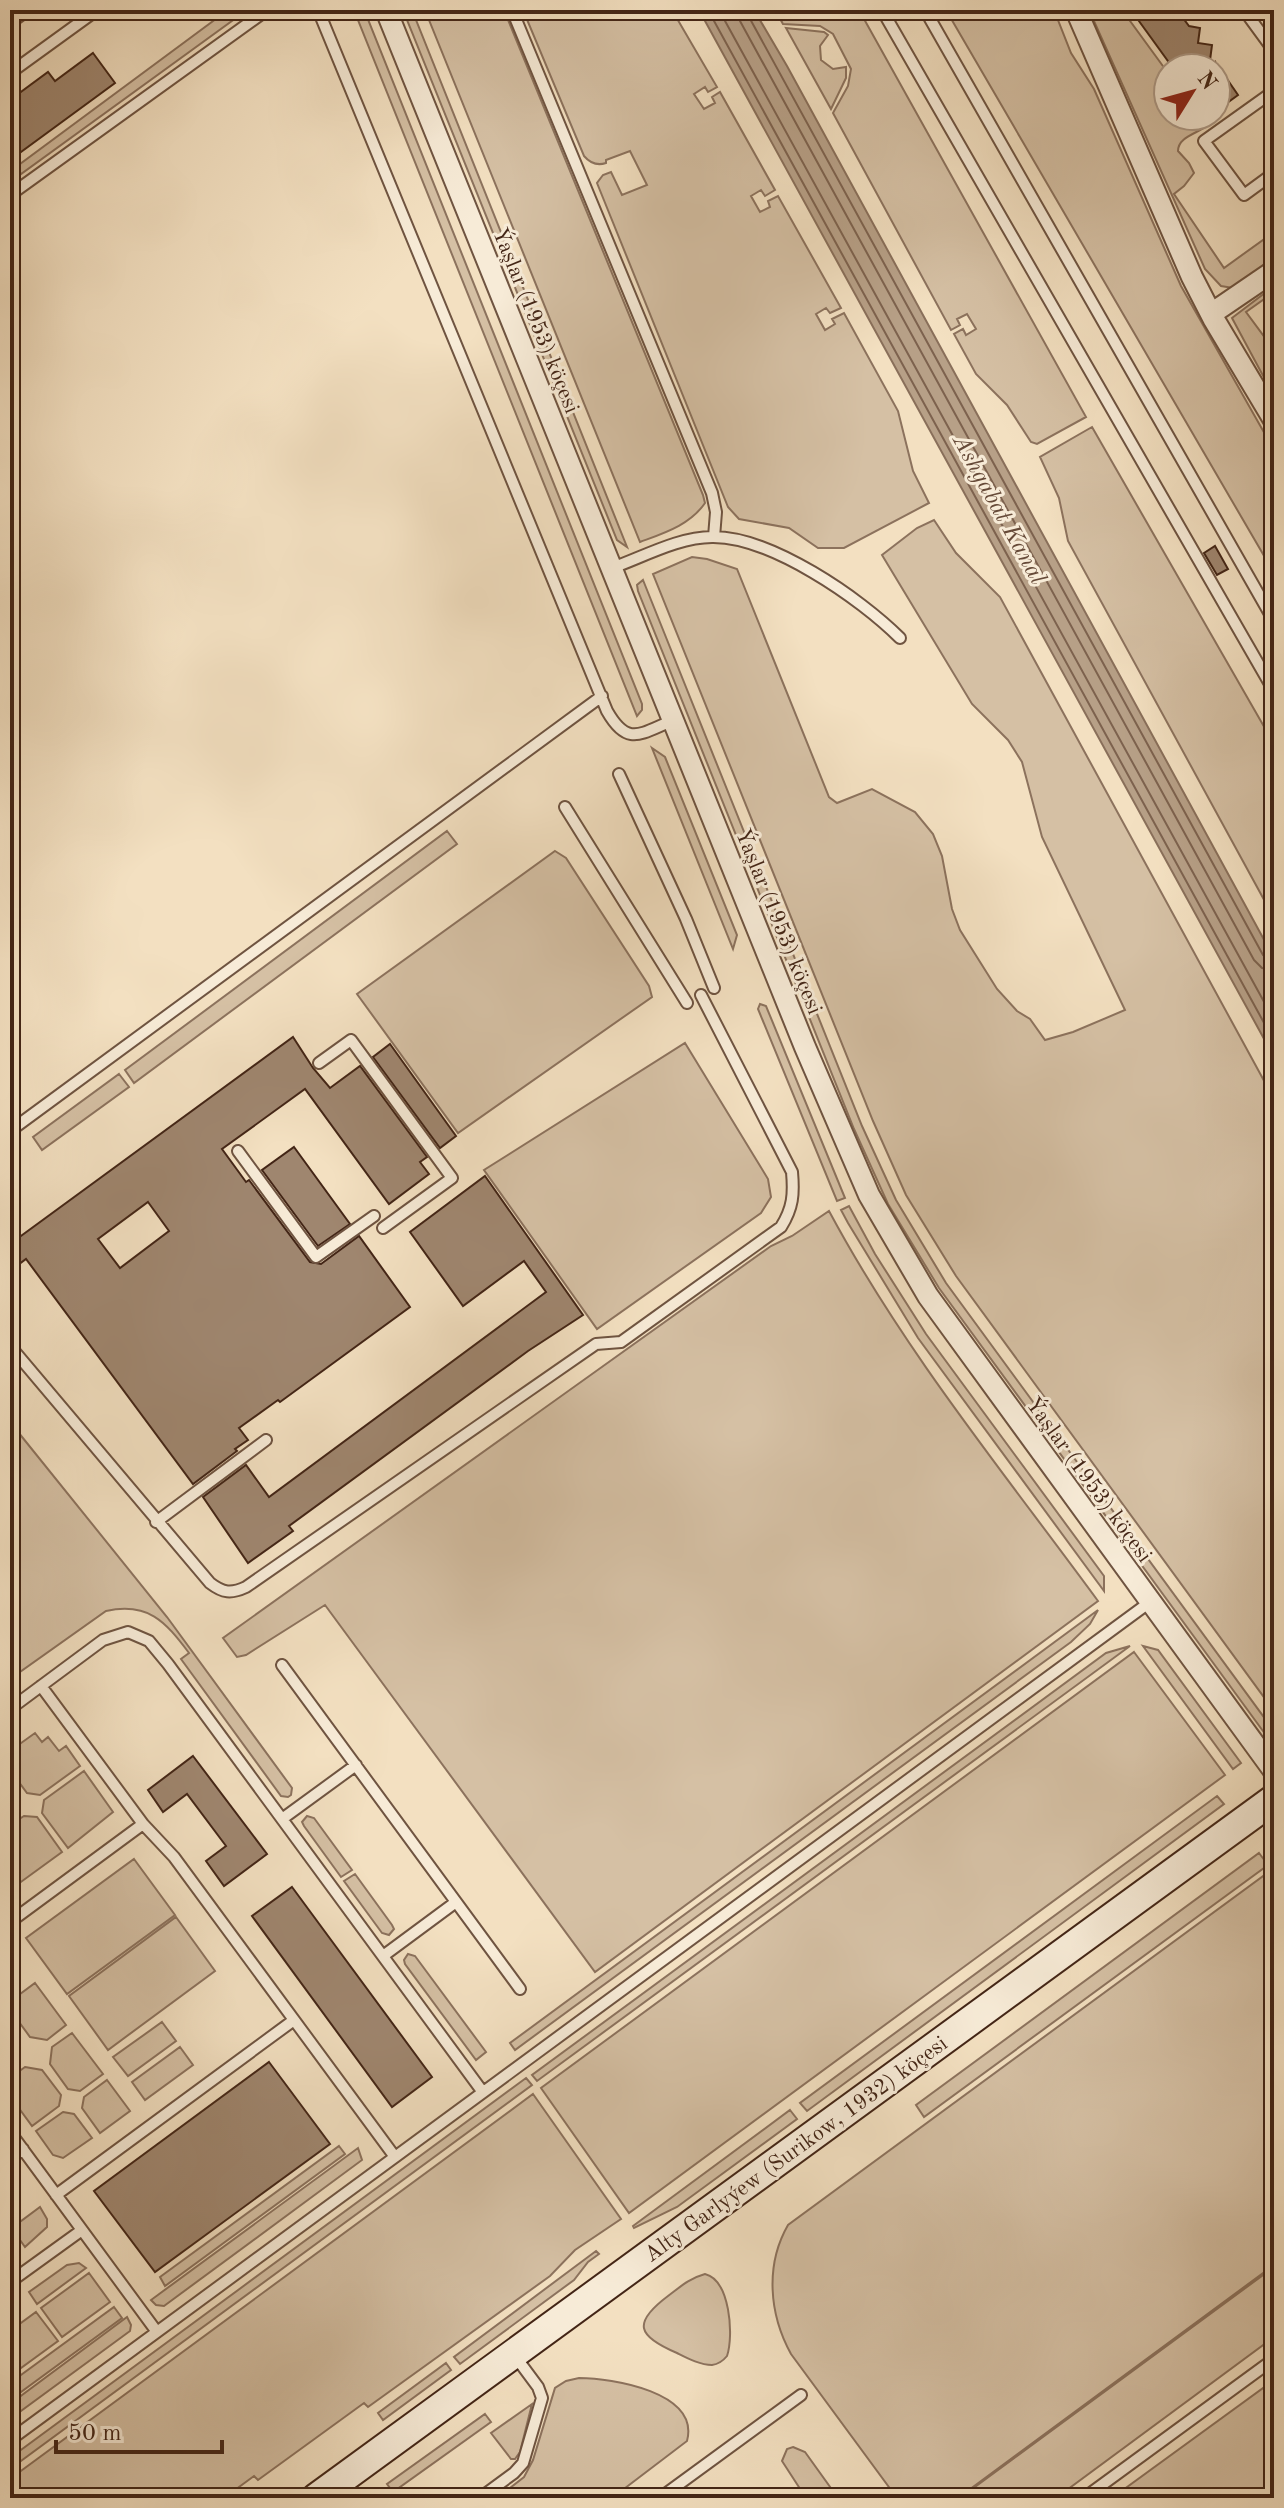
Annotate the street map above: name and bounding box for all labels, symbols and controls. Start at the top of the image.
north arrow [1152,52,1232,132]
text: N [1193,68,1220,95]
street label: Ýaşlar (1953) köçesi [488,224,585,417]
water label: Ashgabat Kanal [946,429,1049,589]
street label: Ýaşlar (1953) köçesi [731,825,828,1018]
street label: Ýaşlar (1953) köçesi [1021,1392,1158,1567]
street label: Alty Garlyýew (Surikow, 1932) köçesi [641,2032,952,2267]
scale bar [56,2404,222,2454]
text: 50 m [68,2422,122,2446]

